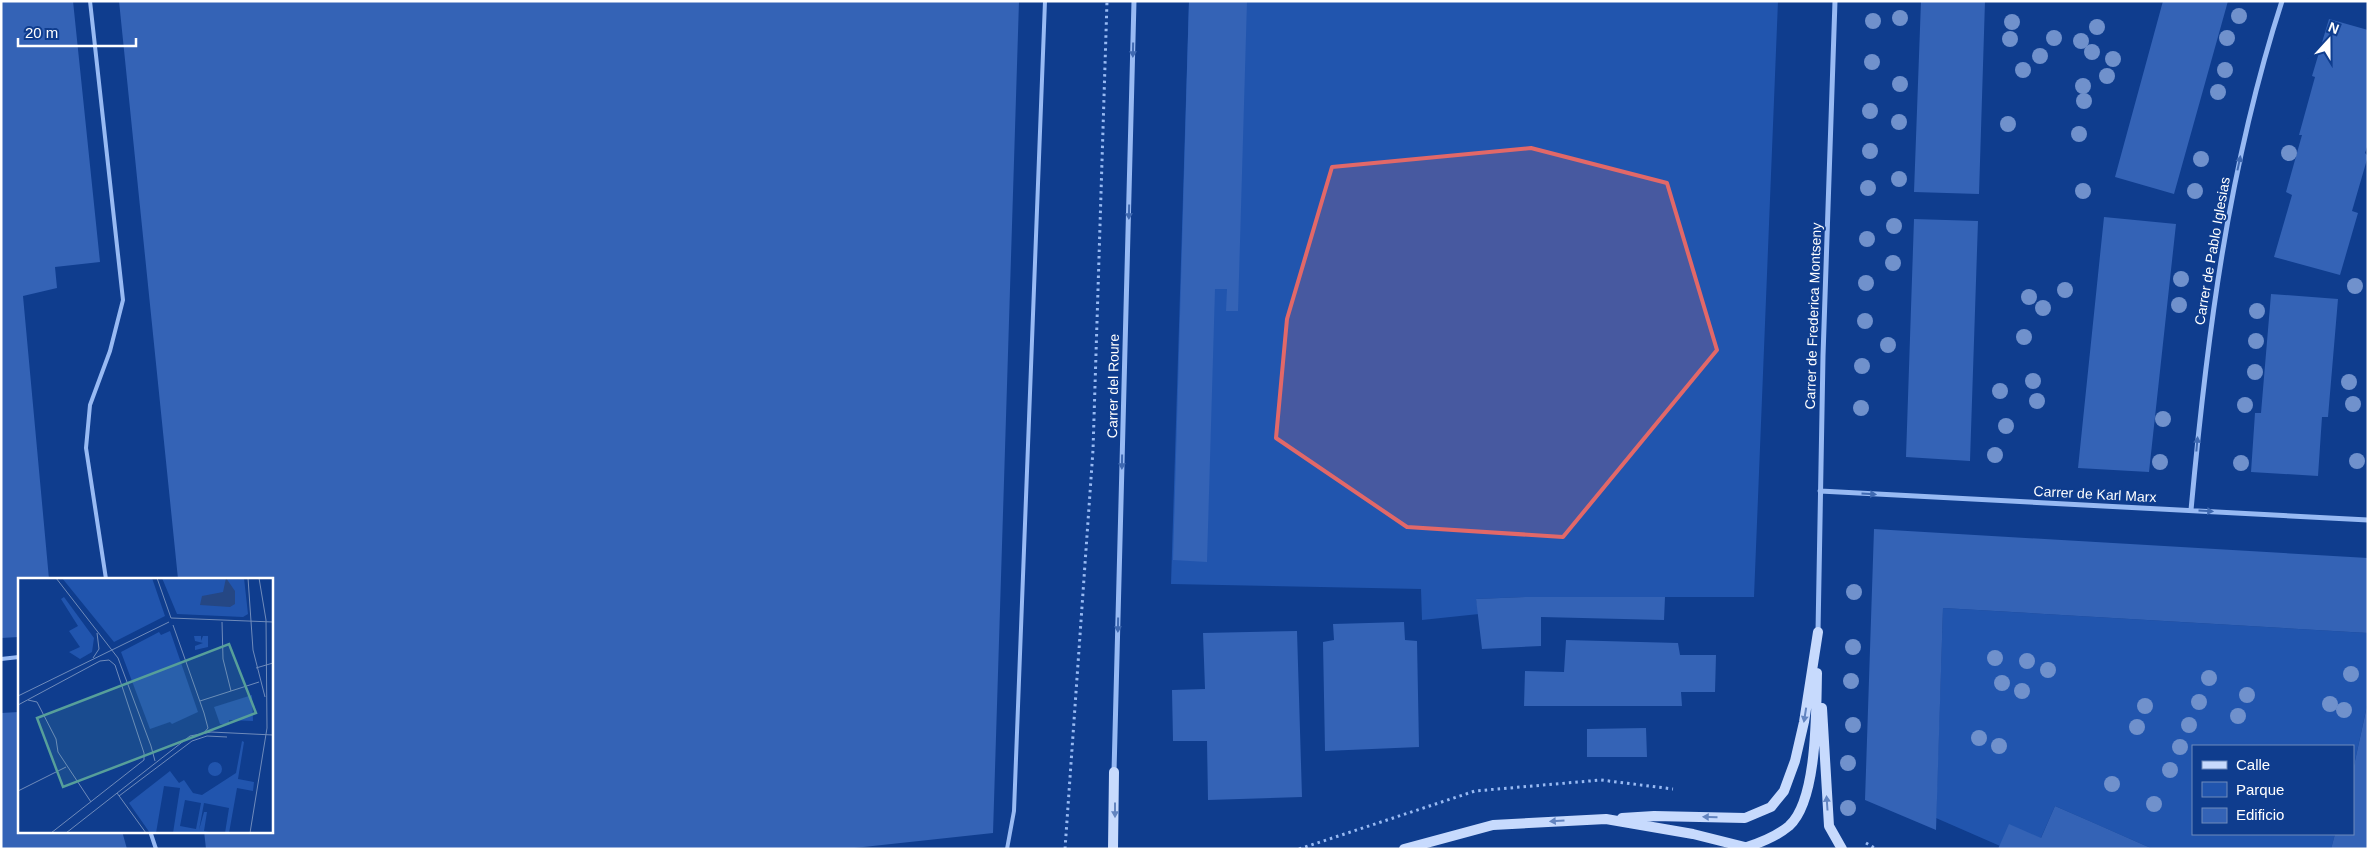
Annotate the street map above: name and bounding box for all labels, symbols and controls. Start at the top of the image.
scale bar [18,15,135,47]
north arrow [2304,15,2354,65]
text: N [2326,19,2341,37]
text: 20 m [25,24,58,41]
one-way arrow [1129,42,1137,58]
one-way arrow [2235,155,2243,170]
street label: Carrer de Pablo Iglesias [2191,176,2233,326]
one-way arrow [1124,205,1132,221]
street label: Carrer de Frederica Montseny [1802,222,1824,410]
street label: Carrer del Roure [1104,334,1122,438]
one-way arrow [2193,436,2201,452]
one-way arrow [1118,455,1126,471]
street label: Carrer de Karl Marx [2033,483,2157,505]
one-way arrow [1861,490,1877,498]
one-way arrow [2198,508,2214,516]
inset map [18,578,272,832]
one-way arrow [1114,617,1122,633]
one-way arrow [1800,708,1808,724]
legend [2192,745,2354,835]
text: Calle [2236,756,2270,773]
text: Parque [2236,781,2284,798]
one-way arrow [1823,795,1831,811]
one-way arrow [1111,803,1119,819]
text: Edificio [2236,806,2284,823]
one-way arrow [1702,813,1718,821]
one-way arrow [1549,817,1565,825]

